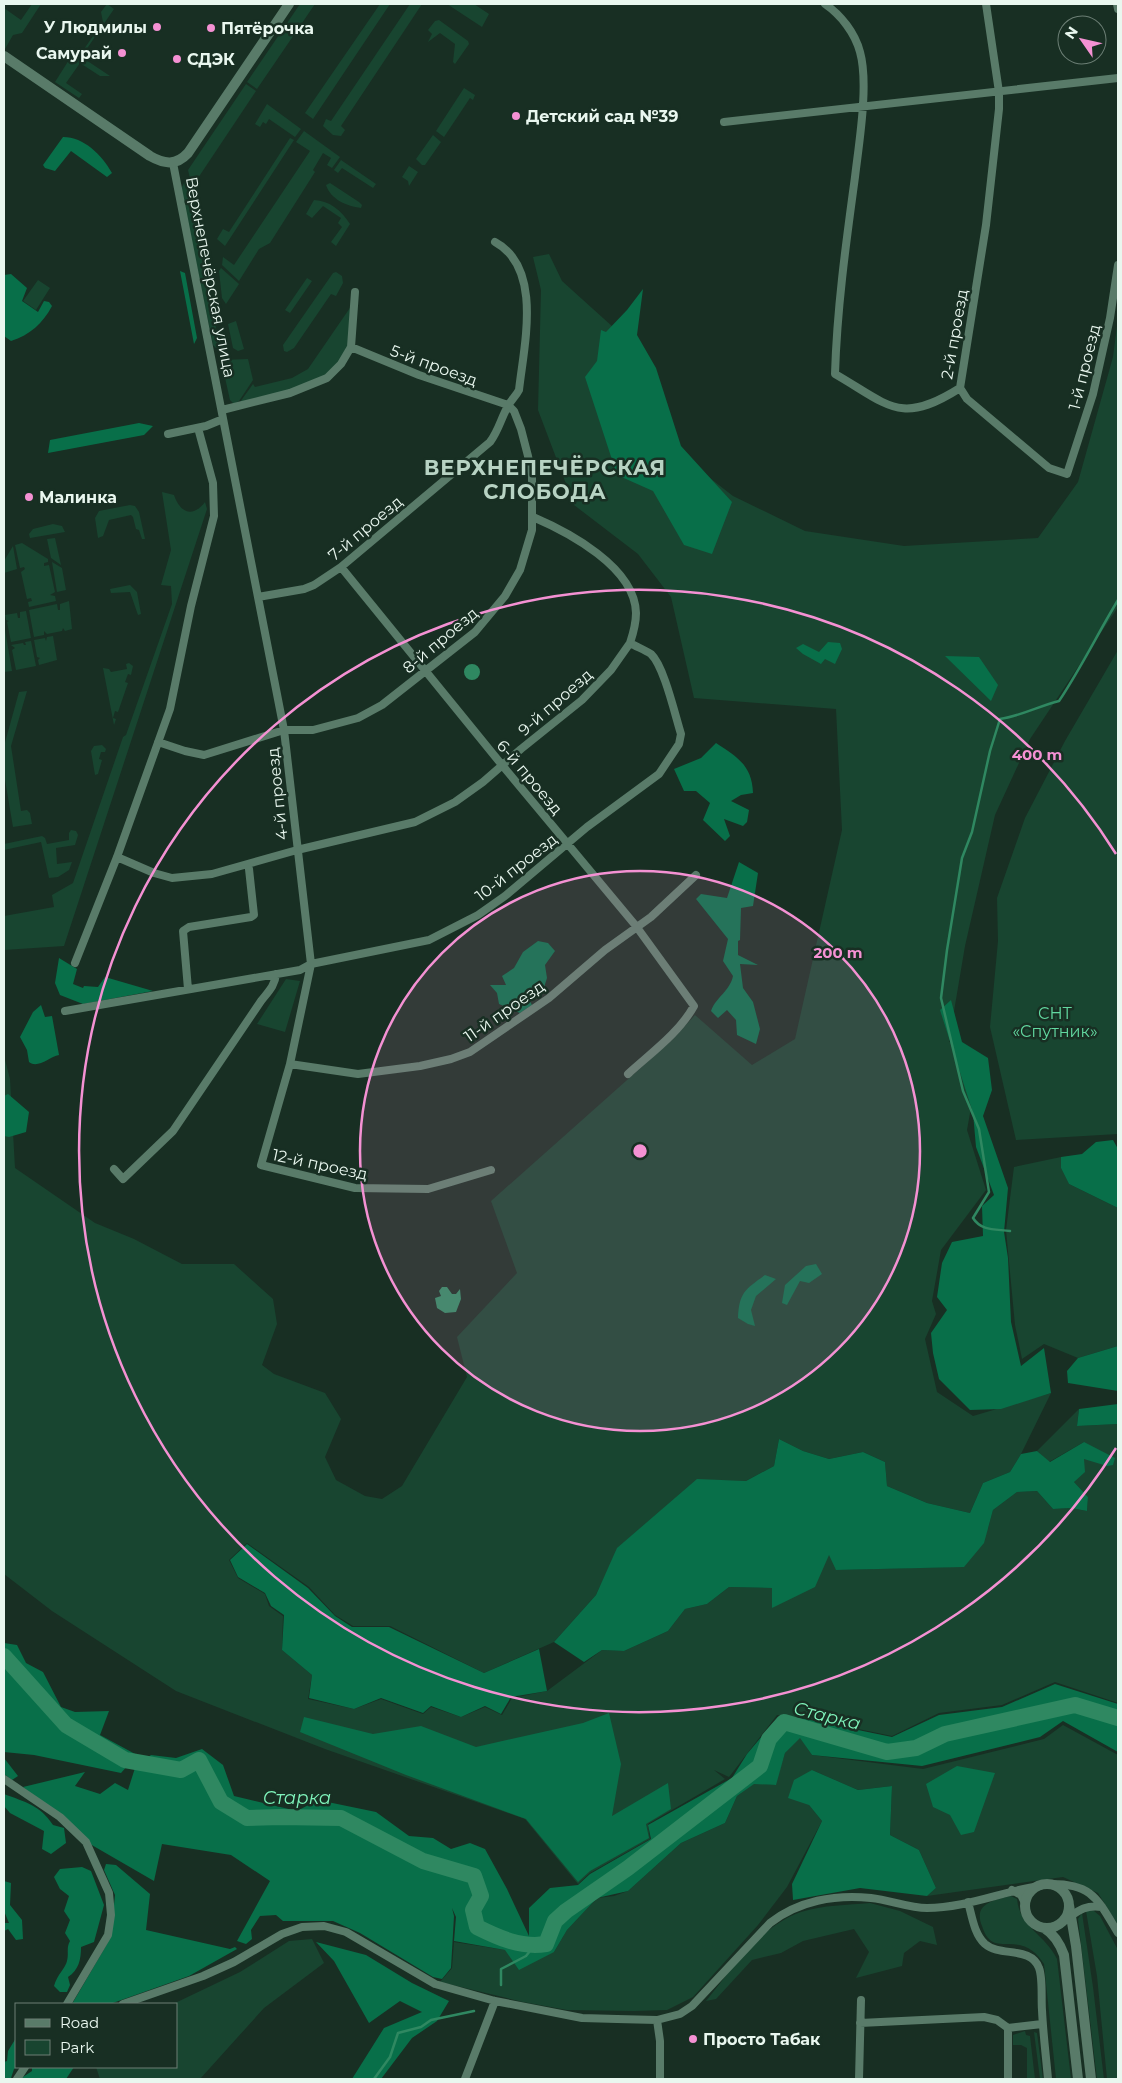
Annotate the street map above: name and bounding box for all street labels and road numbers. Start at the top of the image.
street label: Верхнепечёрская улица [182,175,239,379]
street label: 2-й проезд [937,288,972,381]
street label: 1-й проезд [1065,322,1104,412]
street label: 5-й проезд [388,341,480,390]
street label: 7-й проезд [324,492,406,565]
street label: 8-й проезд [399,603,482,677]
street label: 9-й проезд [514,665,596,740]
street label: 6-й проезд [493,736,566,819]
street label: 4-й проезд [263,747,292,841]
street label: 10-й проезд [472,830,561,905]
street label: 11-й проезд [460,977,548,1046]
street label: 12-й проезд [271,1145,369,1184]

